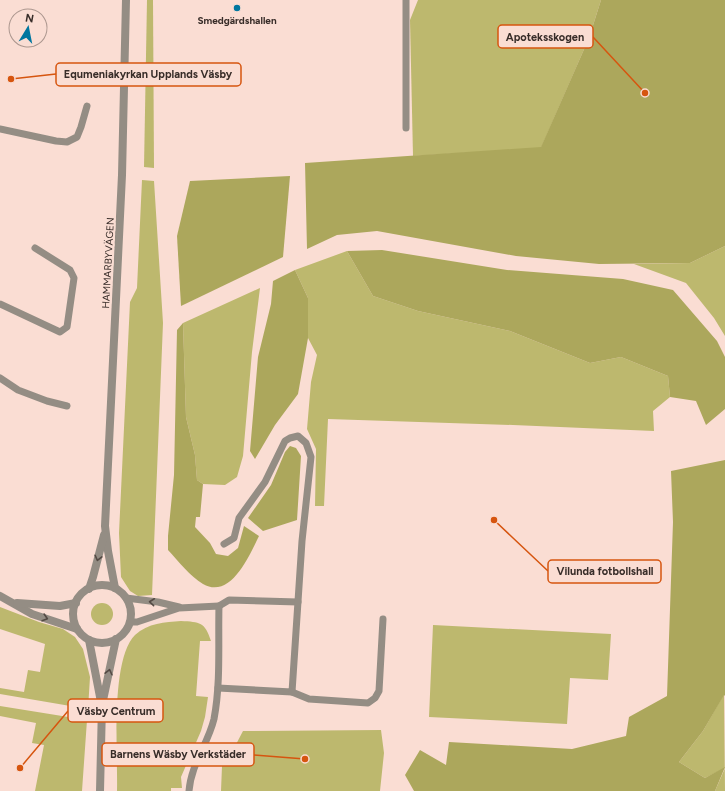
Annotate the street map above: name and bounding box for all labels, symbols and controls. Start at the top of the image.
marker: Smedgärdshallen [232,3,242,13]
north arrow [8,8,48,48]
text: N [24,12,35,26]
place label: Smedgärdshallen [197,14,277,27]
callout: Apoteksskogen [498,25,593,48]
text: Apoteksskogen [506,31,584,44]
callout: Equmeniakyrkan Upplands Väsby [56,63,241,86]
text: Equmeniakyrkan Upplands Väsby [64,68,233,81]
street label: HAMMARBYVÄGEN [99,217,117,309]
one-way arrow [95,555,103,561]
callout: Vilunda fotbollshall [548,560,661,583]
text: Vilunda fotbollshall [556,565,654,578]
one-way arrow [149,598,155,607]
one-way arrow [41,613,48,622]
one-way arrow [105,669,113,675]
callout: Väsby Centrum [68,699,163,722]
text: Väsby Centrum [77,705,156,718]
callout: Barnens Wäsby Verkstäder [102,743,254,766]
text: Barnens Wäsby Verkstäder [110,748,247,761]

